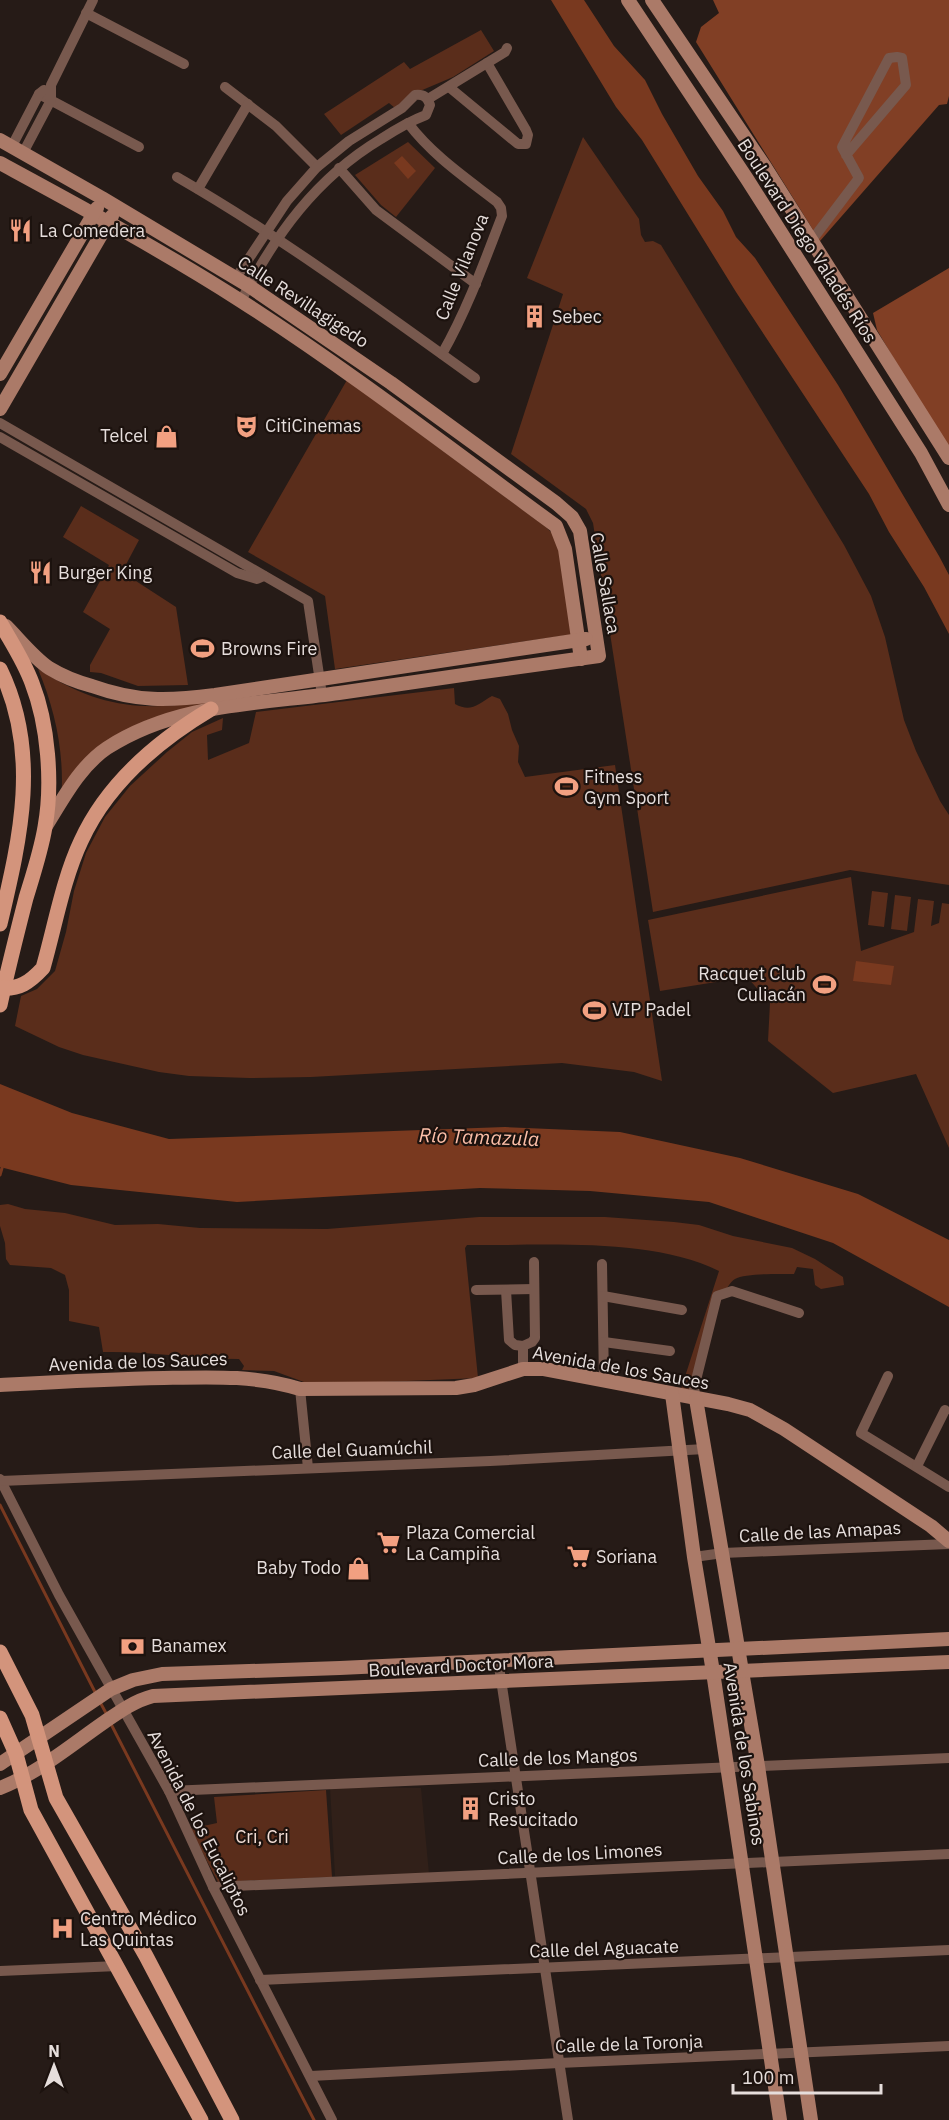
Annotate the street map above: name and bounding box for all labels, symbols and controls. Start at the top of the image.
street label: Boulevard Diego Valadés Ríos [733,134,882,347]
street label: Calle Vilanova [430,210,494,324]
restaurant icon: La Comedera [8,218,34,244]
place label: La Comedera [39,219,146,242]
street label: Calle Revillagigedo [233,251,373,353]
building icon: Sebec [521,304,547,330]
place label: Sebec [552,305,602,328]
theatre icon: CitiCinemas [234,413,260,439]
place label: CitiCinemas [265,414,361,437]
shop icon: Telcel [153,423,179,449]
place label: Telcel [100,424,148,447]
street label: Calle Sallaca [585,530,626,636]
restaurant icon: Burger King [27,560,53,586]
place label: Burger King [58,561,152,584]
sports icon: Browns Fire [190,636,216,662]
place label: Browns Fire [221,637,317,660]
place label: Fitness Gym Sport [584,765,669,809]
sports icon: Fitness Gym Sport [553,774,579,800]
place label: Racquet Club Culiacán [698,962,806,1006]
sports icon: Racquet Club Culiacán [811,971,837,997]
sports icon: VIP Padel [581,997,607,1023]
place label: VIP Padel [612,998,691,1021]
water label: Río Tamazula [418,1121,540,1152]
street label: Avenida de los Sauces [531,1341,711,1394]
street label: Avenida de los Sauces [48,1347,228,1376]
street label: Calle del Guamúchil [271,1435,433,1464]
street label: Calle de las Amapas [738,1516,902,1547]
place label: Plaza Comercial La Campiña [406,1521,535,1565]
supermarket icon: Plaza Comercial La Campiña [375,1530,401,1556]
supermarket icon: Soriana [565,1544,591,1570]
place label: Soriana [596,1545,657,1568]
shop icon: Baby Todo [346,1555,372,1581]
place label: Baby Todo [256,1556,341,1579]
bank icon: Banamex [120,1633,146,1659]
place label: Banamex [151,1634,227,1657]
street label: Boulevard Doctor Mora [368,1649,555,1682]
street label: Avenida de los Sabinos [719,1661,770,1847]
street label: Avenida de los Eucaliptos [143,1726,256,1920]
street label: Calle de los Mangos [478,1743,638,1772]
place label: Cristo Resucitado [488,1787,578,1831]
building icon: Cristo Resucitado [457,1796,483,1822]
park label: Cri, Cri [235,1825,289,1848]
street label: Calle de los Limones [497,1838,663,1869]
place label: Centro Médico Las Quintas [80,1907,197,1951]
hospital icon: Centro Médico Las Quintas [49,1916,75,1942]
street label: Calle del Aguacate [529,1934,679,1963]
street label: Calle de la Toronja [555,2029,704,2058]
north arrow [24,2036,84,2096]
text: N [48,2041,60,2061]
scale bar [733,2057,882,2095]
text: 100 m [742,2066,794,2089]

